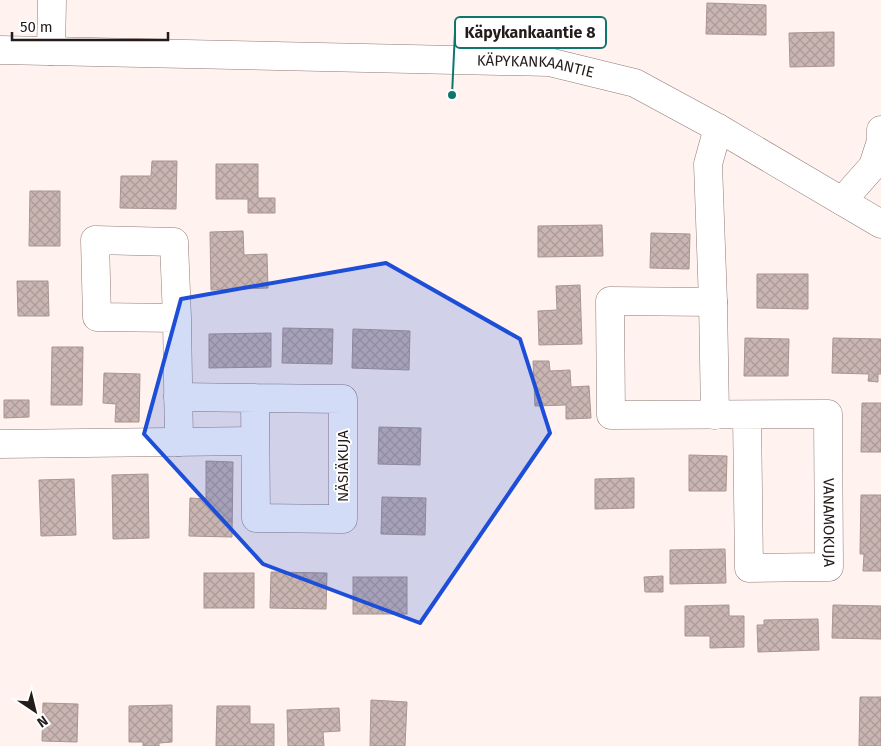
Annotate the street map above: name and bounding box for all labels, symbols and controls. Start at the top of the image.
scale bar [12,10,169,42]
callout: Käpykankaantie 8 [455,17,606,48]
text: 50 m [20,18,53,36]
text: Käpykankaantie 8 [465,23,595,42]
street label: KÄPYKANKAANTIE [477,51,596,82]
street label: NÄSIÄKUJA [334,430,352,502]
street label: VANAMOKUJA [819,478,838,568]
north arrow [10,686,60,736]
text: N [33,712,51,731]

